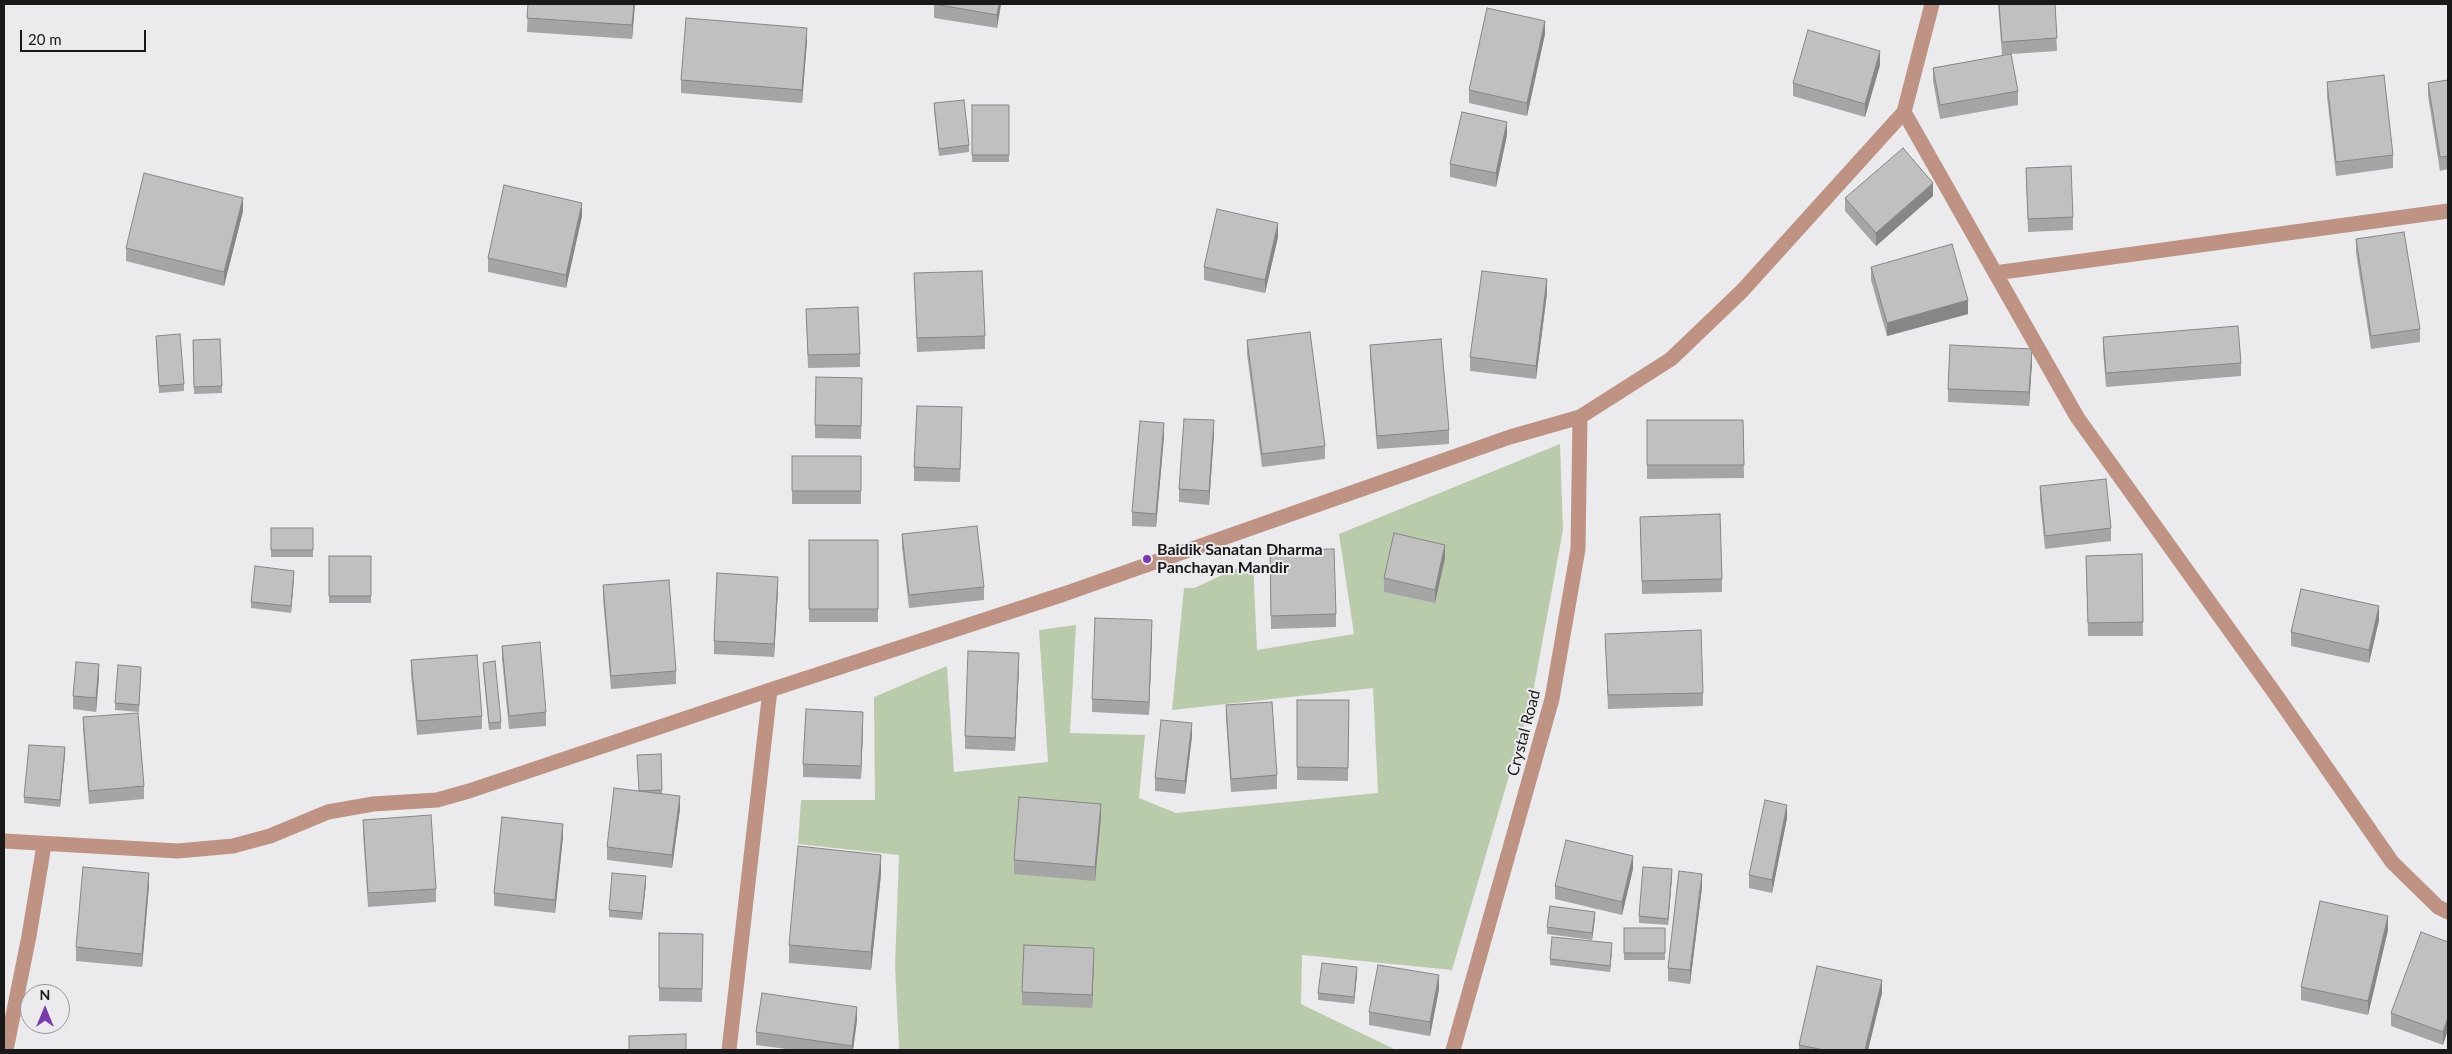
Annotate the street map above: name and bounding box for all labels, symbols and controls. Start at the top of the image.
scale bar [22,20,149,52]
text: 20 m [28,30,62,48]
place label: Baidik Sanatan Dharma Panchayan Mandir [1157,540,1323,578]
marker: Baidik Sanatan Dharma Panchayan Mandir [1141,553,1153,565]
street label: Crystal Road [1503,688,1545,778]
north arrow [20,984,70,1034]
text: N [40,986,50,1003]

